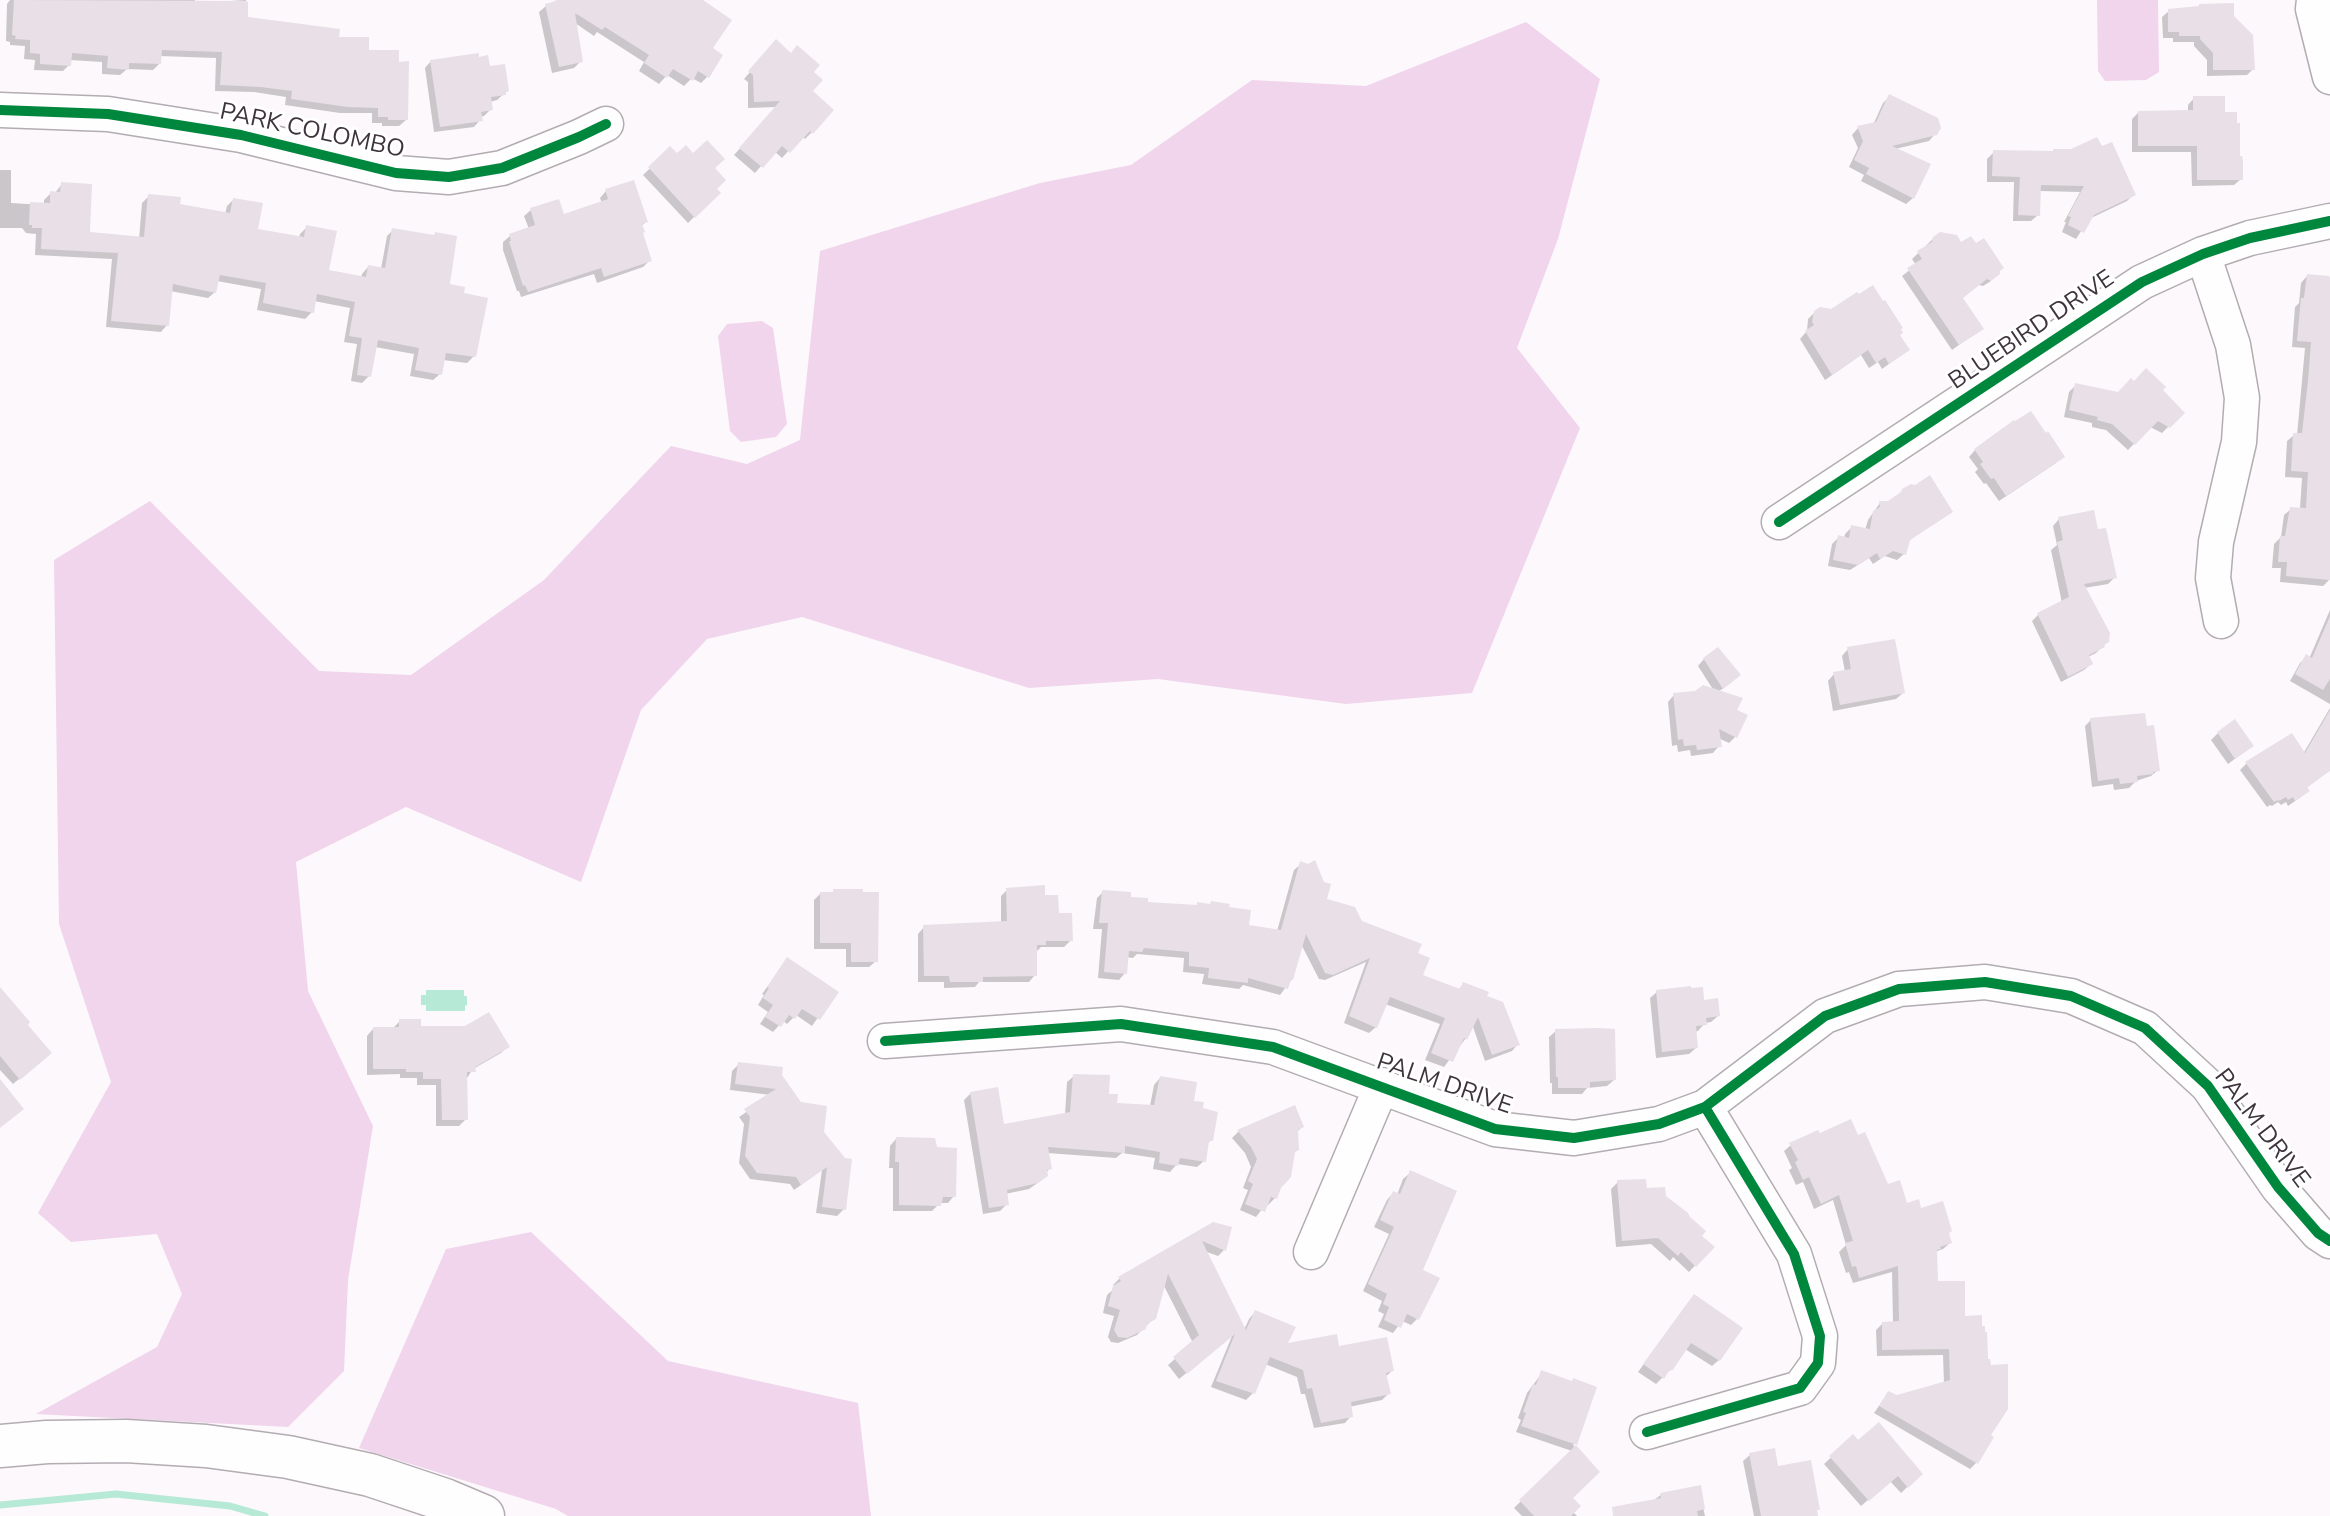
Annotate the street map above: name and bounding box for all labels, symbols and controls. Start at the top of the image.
street label: PARK COLOMBO [217,98,407,166]
street label: BLUEBIRD DRIVE [1944,265,2120,397]
street label: PALM DRIVE [1373,1048,1515,1122]
street label: PALM DRIVE [2207,1064,2315,1194]

